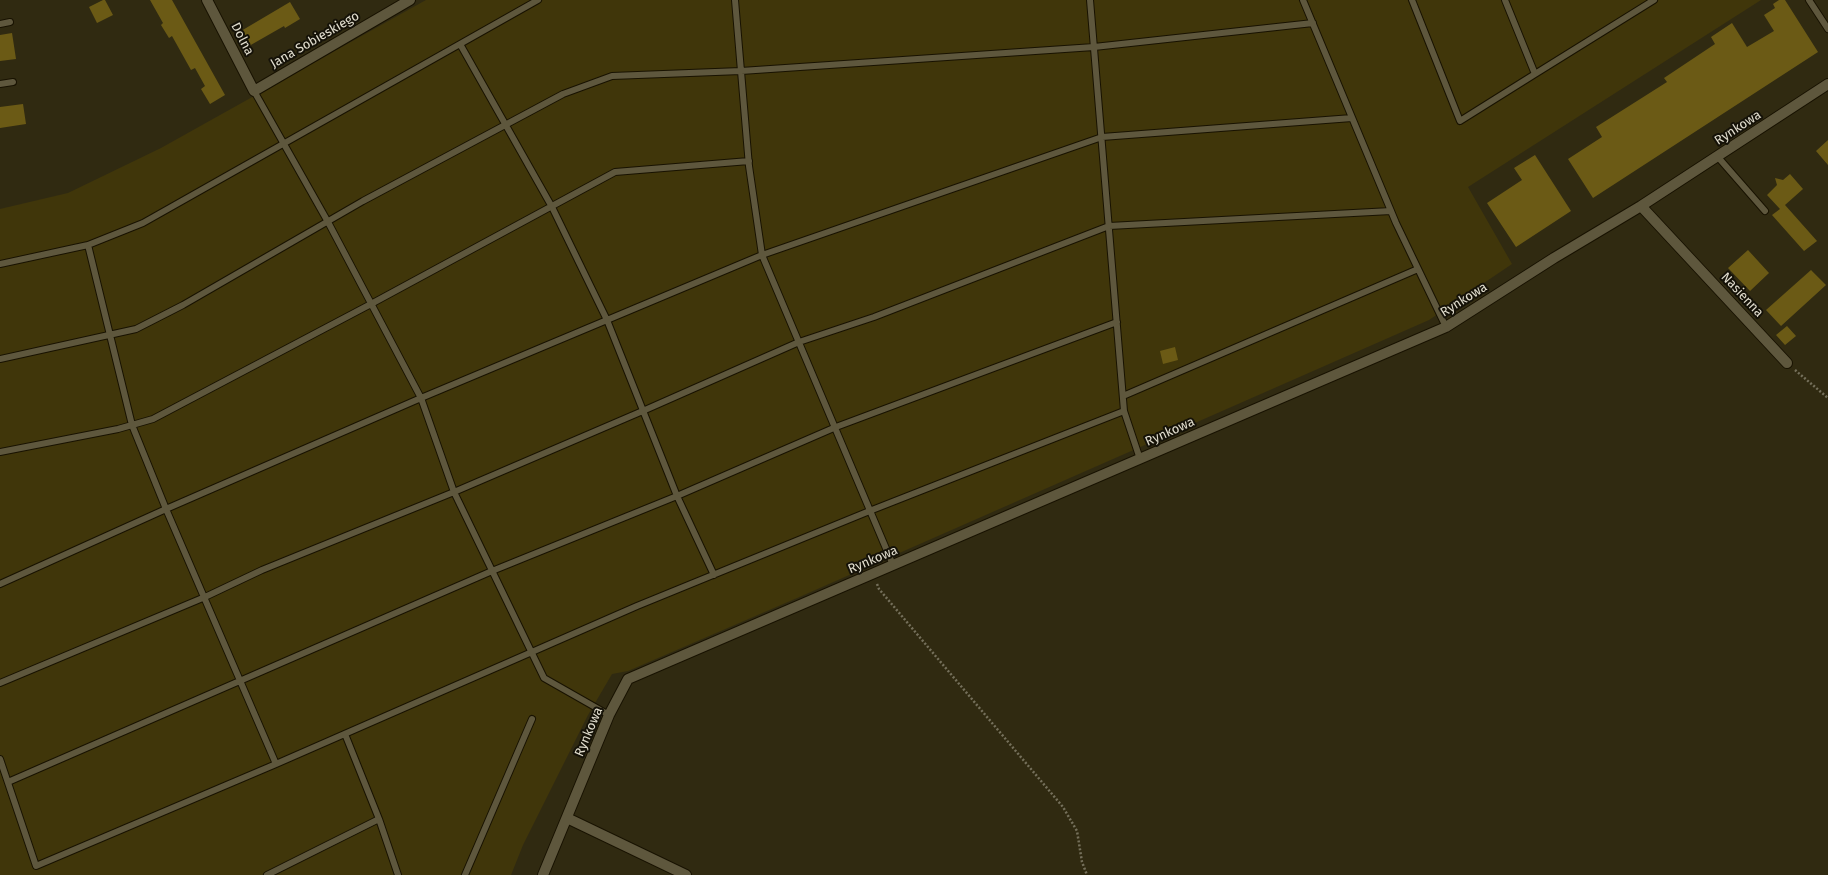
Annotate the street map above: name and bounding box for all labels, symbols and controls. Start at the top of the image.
street label: Jana Sobieskiego [268,8,362,72]
street label: Dolna [227,20,257,58]
street label: Rynkowa [1712,107,1764,149]
street label: Nasienna [1718,270,1766,320]
street label: Rynkowa [1438,280,1490,320]
street label: Rynkowa [1143,414,1197,450]
street label: Rynkowa [846,543,900,577]
street label: Rynkowa [572,705,606,759]

